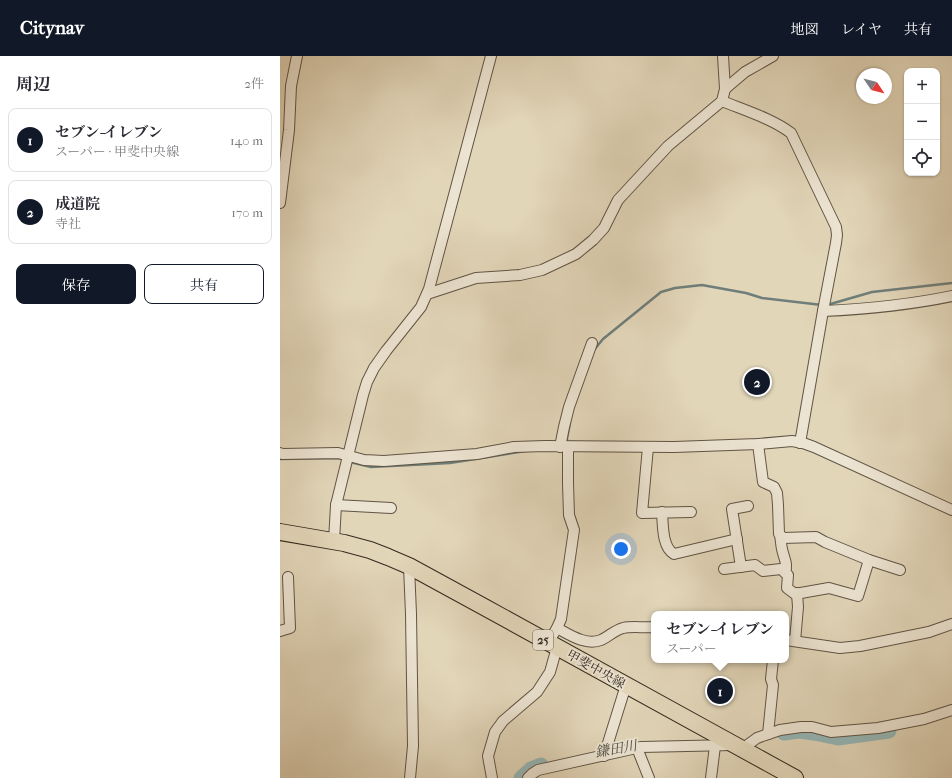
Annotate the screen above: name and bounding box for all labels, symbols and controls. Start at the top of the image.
text: Citynav [20,17,84,39]
text: 地図 [791,21,819,38]
text: レイヤ [841,21,882,38]
text: 共有 [904,21,932,38]
north arrow [856,68,892,104]
map controls [904,68,940,176]
button: + [904,68,940,104]
text: 周辺 [16,74,50,94]
text: 2件 [244,76,264,91]
button: − [904,104,940,140]
text: セブン-イレブン [55,123,163,141]
text: 1 [28,133,32,148]
text: 140 m [230,133,263,148]
button: locate [904,140,940,176]
text: スーパー · 甲斐中央線 [55,144,179,159]
text: 成道院 [55,195,100,213]
text: 2 [27,205,33,220]
text: 170 m [231,205,263,220]
text: 寺社 [55,216,81,231]
button: 保存 [16,264,136,304]
button: 共有 [144,264,264,304]
pin: 2 [744,367,770,397]
your location [611,539,631,559]
popup [651,611,789,663]
text: セブン-イレブン [666,620,774,638]
road number: 25 [533,630,553,650]
text: スーパー [666,641,717,656]
street label: 甲斐中央線 [564,647,628,691]
pin: 1 [707,676,733,706]
water label: 鎌田川 [594,737,640,761]

